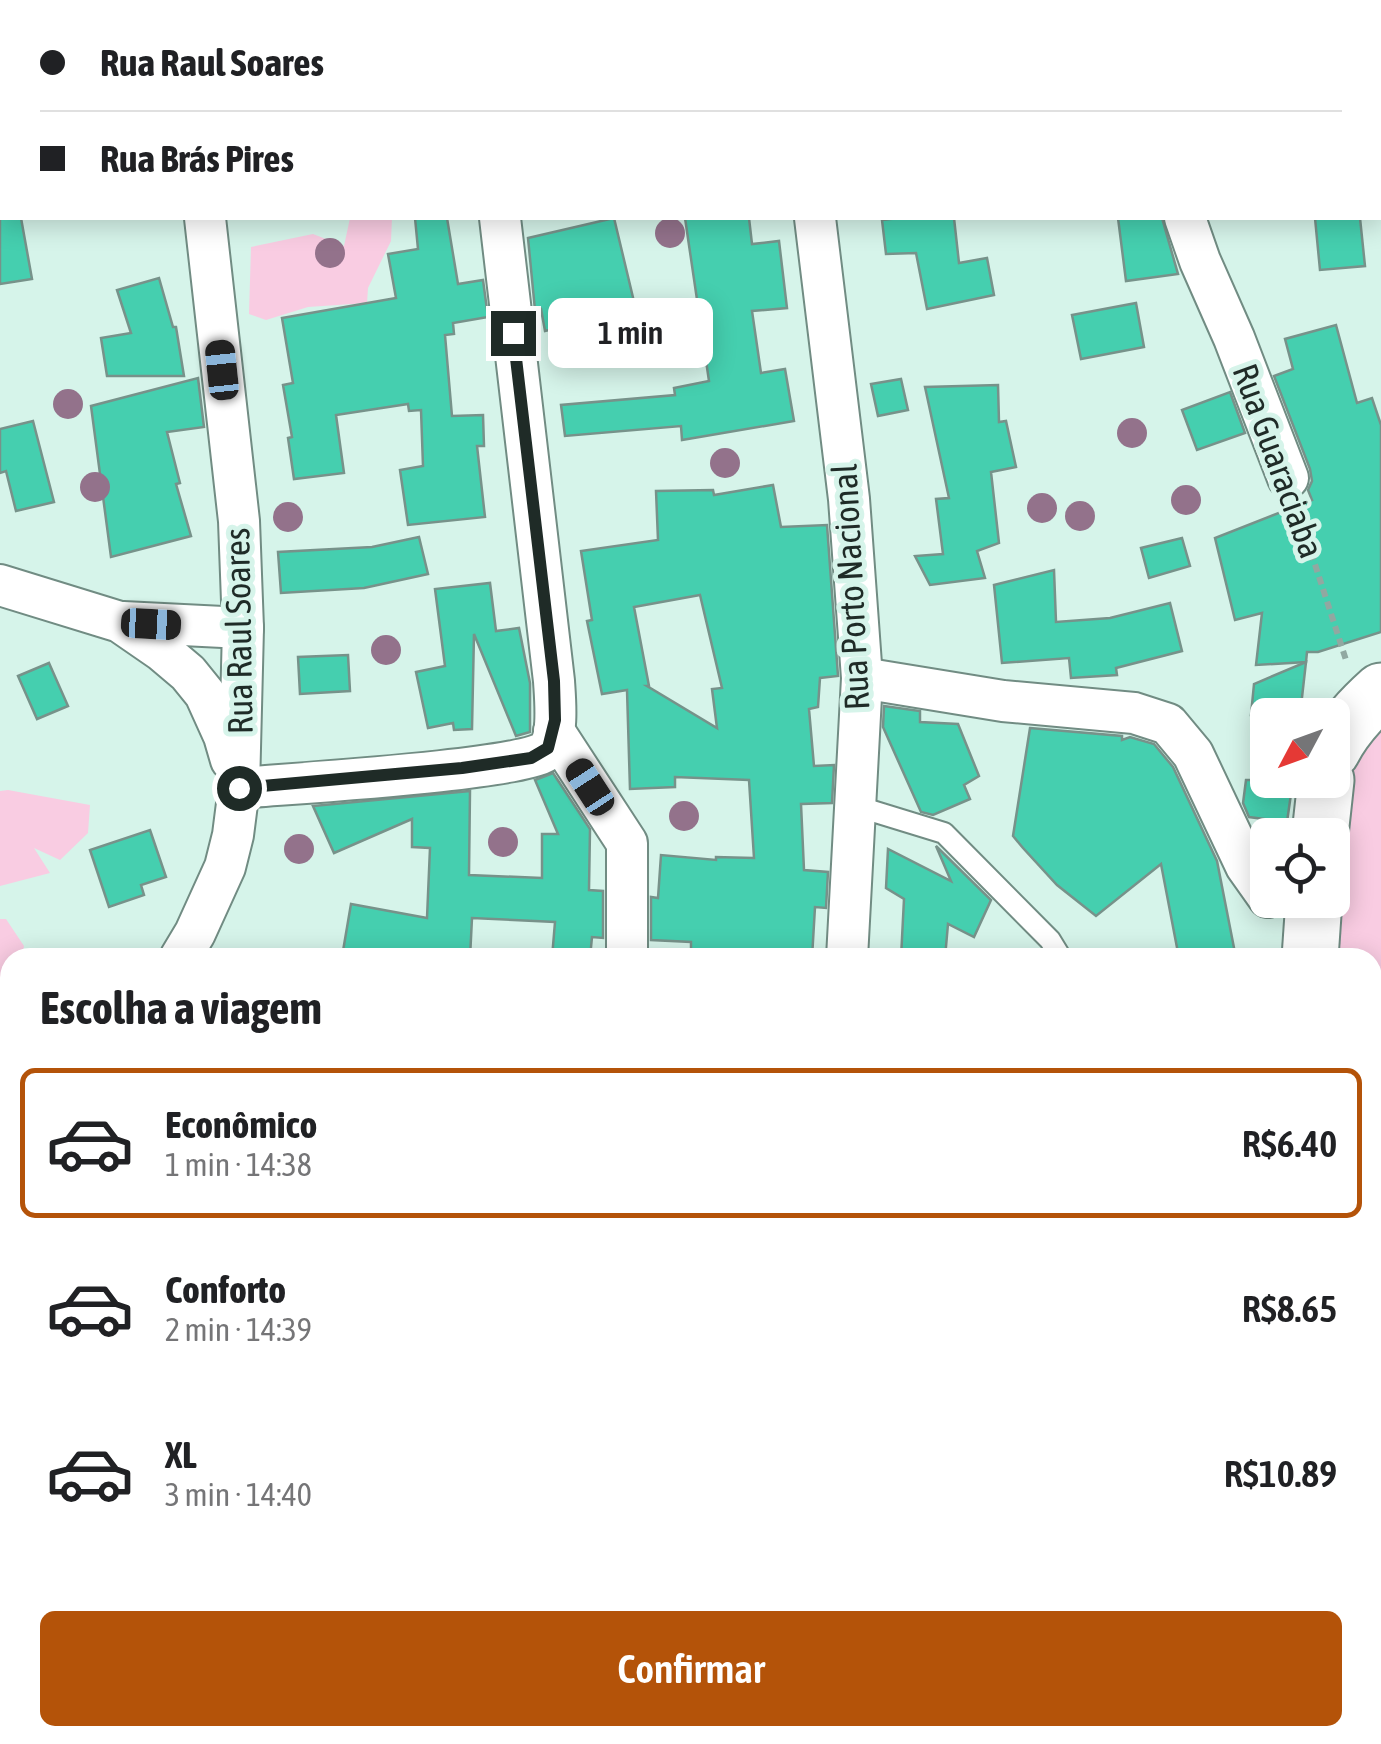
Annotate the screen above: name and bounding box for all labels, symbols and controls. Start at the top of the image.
text: Rua Raul Soares [100,41,324,84]
text: Rua Brás Pires [100,137,294,180]
callout: 1 min [548,298,713,368]
route end [491,311,536,356]
text: 1 min [598,314,663,351]
car [204,339,240,401]
street label: Rua Guaraciaba [1225,358,1332,563]
street label: Rua Porto Nacional [824,463,876,711]
street label: Rua Raul Soares [216,528,260,734]
car [120,607,182,641]
north arrow [1250,698,1350,798]
map controls [1250,698,1350,918]
car [561,754,619,820]
route start [217,766,262,811]
button: locate [1250,818,1350,918]
text: Escolha a viagem [40,982,322,1034]
icon: car [45,1098,135,1188]
text: Econômico [165,1103,317,1146]
text: R$6.40 [1242,1122,1337,1165]
text: 1 min · 14:38 [165,1146,312,1183]
icon: car [45,1263,135,1353]
text: Conforto [165,1268,286,1311]
text: R$8.65 [1242,1287,1337,1330]
text: 2 min · 14:39 [165,1311,312,1348]
icon: car [45,1428,135,1518]
text: XL [165,1433,197,1476]
text: R$10.89 [1224,1452,1337,1495]
text: 3 min · 14:40 [165,1476,312,1513]
button: Confirmar [40,1611,1342,1726]

